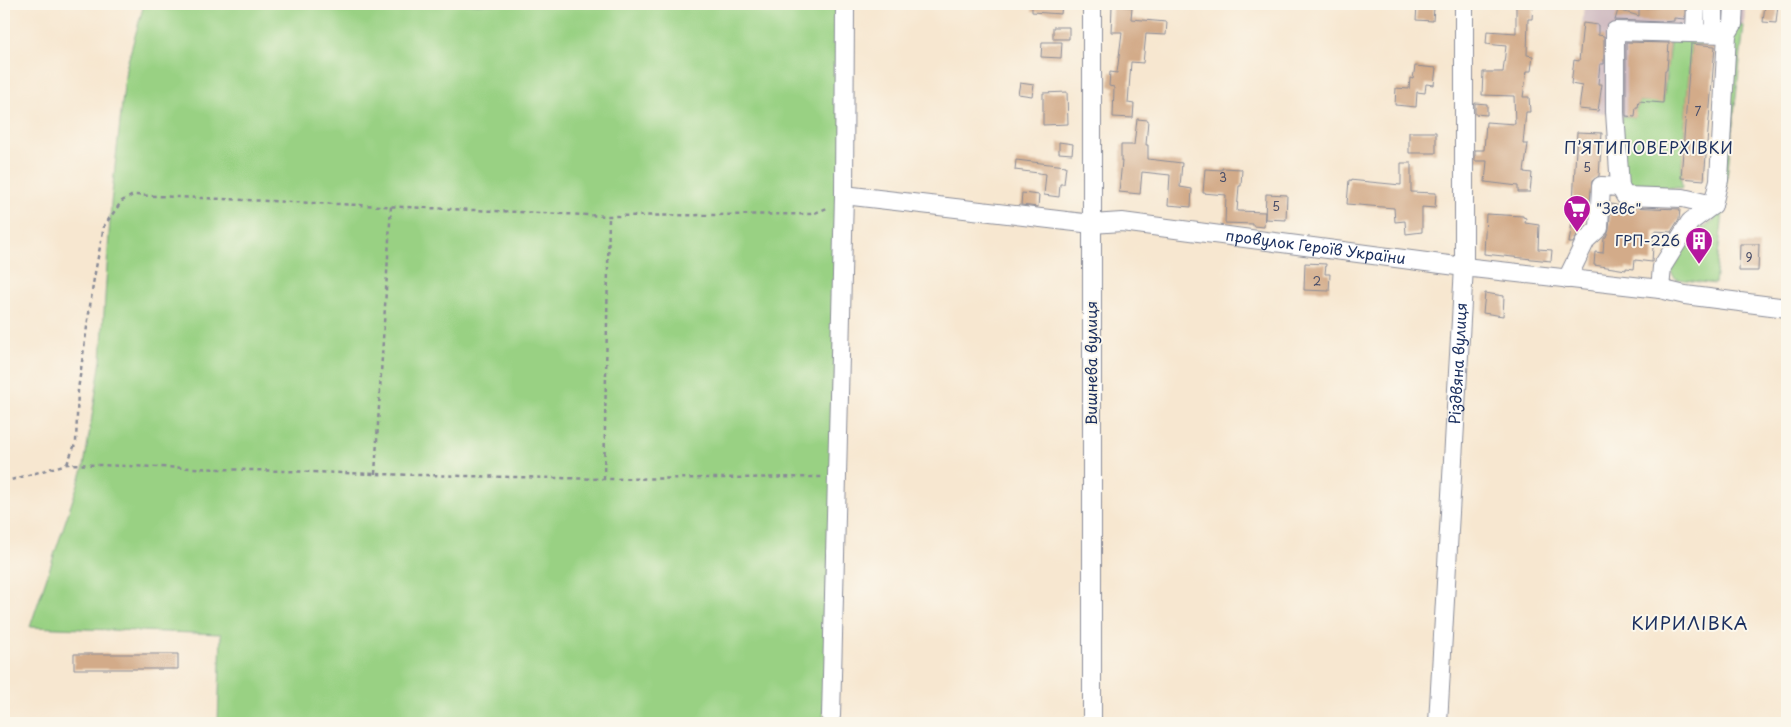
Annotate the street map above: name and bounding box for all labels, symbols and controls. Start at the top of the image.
house number: 7 [1695,102,1702,120]
district label: П’ЯТИПОВЕРХІВКИ [1564,135,1734,159]
house number: 5 [1583,158,1591,176]
house number: 3 [1219,168,1227,186]
supermarket icon: "Зевс" [1562,194,1592,233]
place label: "Зевс" [1596,196,1641,219]
house number: 5 [1272,197,1280,215]
street label: провулок Героїв України [1224,223,1407,269]
building icon: ГРП-226 [1684,226,1714,265]
place label: ГРП-226 [1615,228,1680,251]
house number: 9 [1745,248,1753,266]
house number: 2 [1313,272,1321,290]
street label: Вишнева вулиця [1079,301,1102,425]
street label: Різдвяна вулиця [1442,302,1472,425]
district label: КИРИЛІВКА [1631,609,1749,636]

